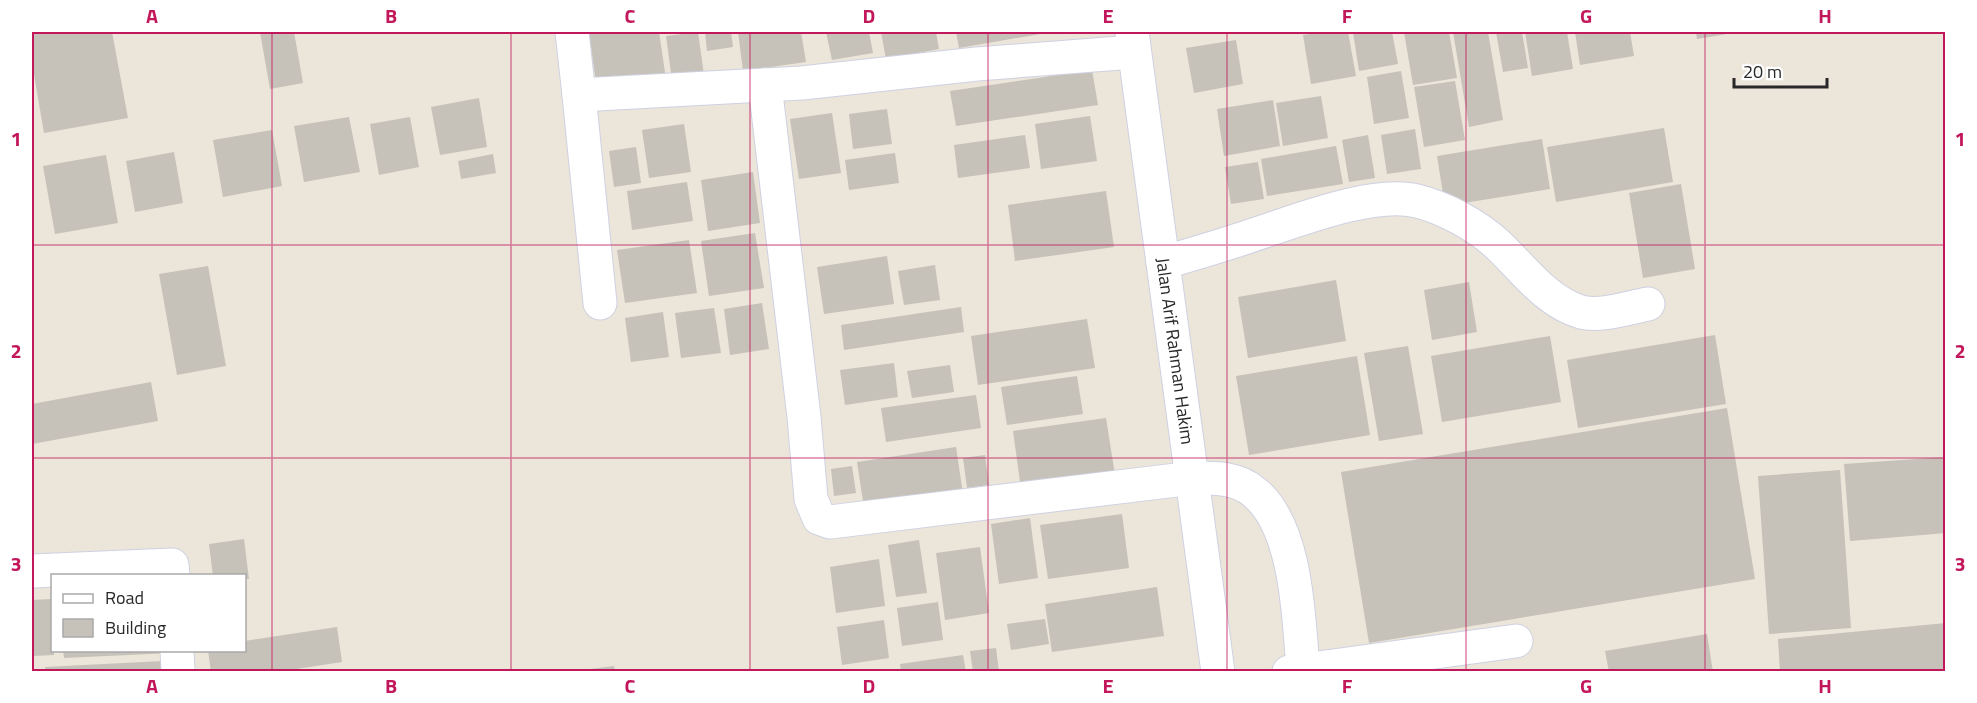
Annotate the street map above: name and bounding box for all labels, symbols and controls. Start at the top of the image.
text: A [146,0,158,31]
text: B [385,0,397,31]
text: C [625,0,636,31]
text: D [863,0,875,31]
text: E [1102,0,1114,31]
text: F [1342,0,1353,31]
text: G [1580,0,1592,31]
text: H [1818,0,1832,31]
scale bar [1734,51,1827,89]
text: 20 m [1743,58,1782,85]
text: 1 [10,123,22,154]
text: 1 [1954,123,1966,154]
street label: Jalan Arif Rahman Hakim [1149,256,1201,446]
text: 2 [10,335,22,366]
text: 2 [1954,335,1966,366]
text: 3 [10,548,22,579]
text: 3 [1954,548,1966,579]
legend [51,574,246,652]
text: Road [105,584,144,611]
text: Building [105,614,166,641]
text: A [146,670,158,701]
text: B [385,670,397,701]
text: C [625,670,636,701]
text: D [863,670,875,701]
text: E [1102,670,1114,701]
text: F [1342,670,1353,701]
text: G [1580,670,1592,701]
text: H [1818,670,1832,701]

